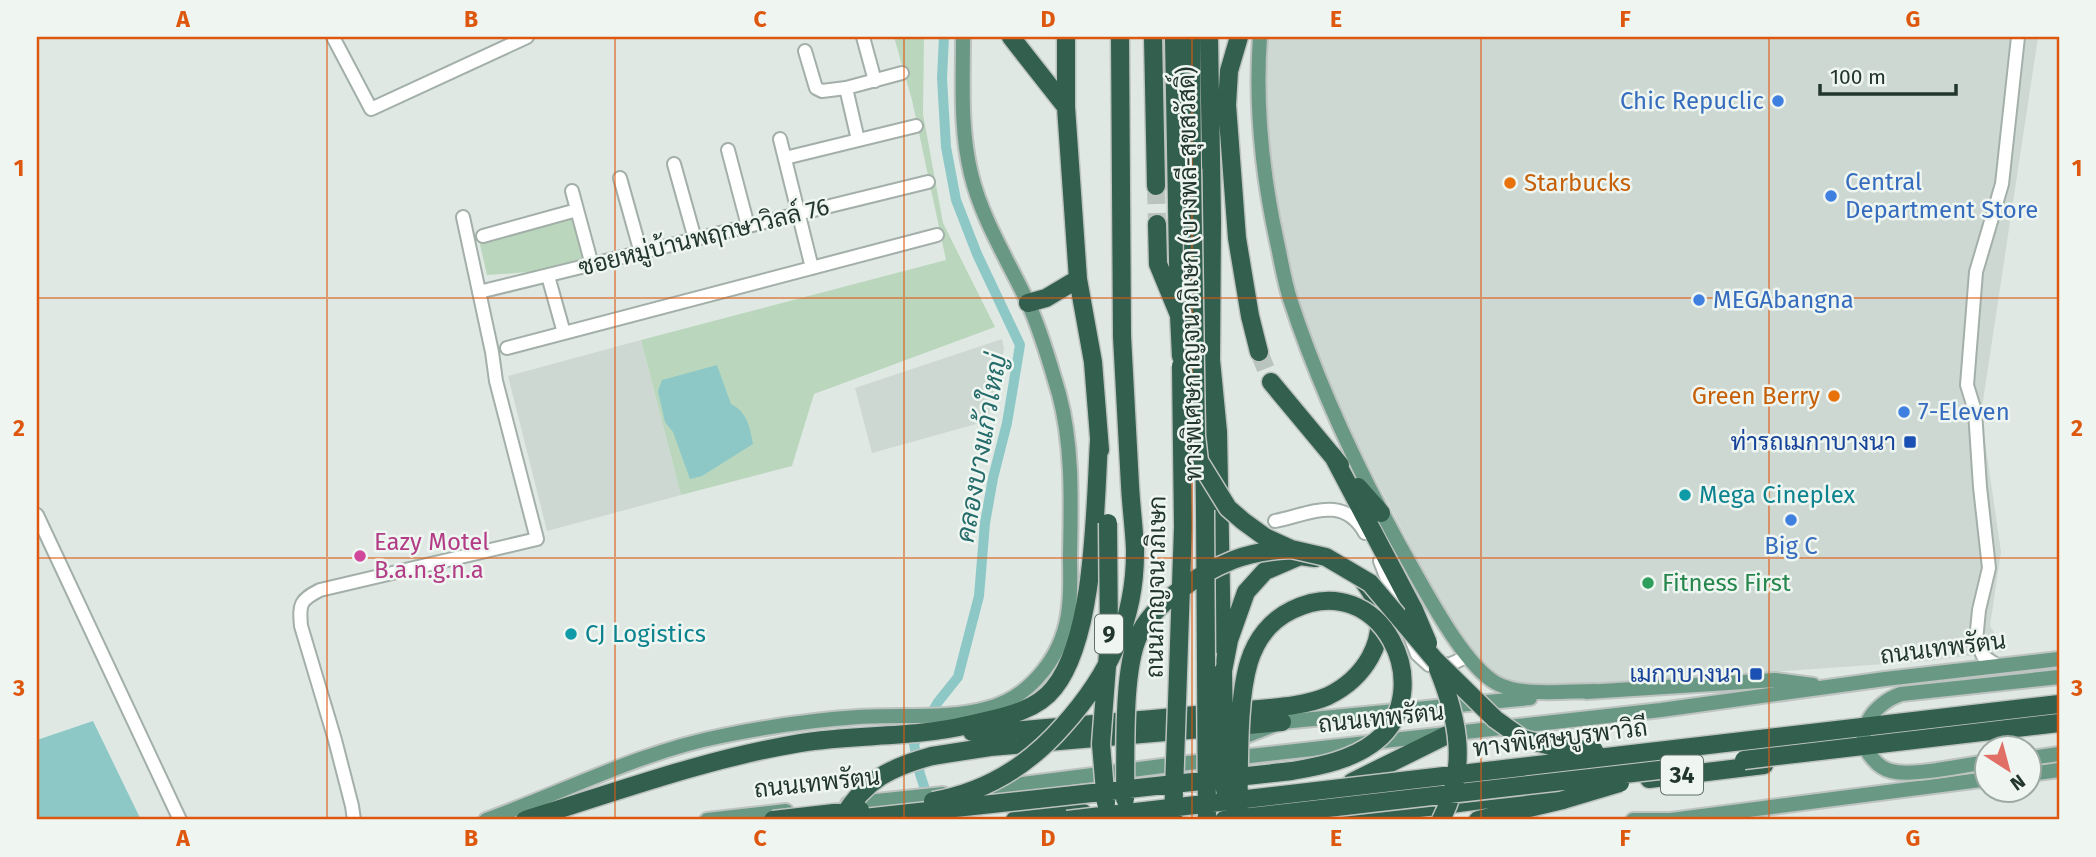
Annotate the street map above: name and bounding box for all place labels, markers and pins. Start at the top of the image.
place label: Chic Repuclic [1620,87,1764,115]
marker: Chic Repuclic [1770,93,1786,109]
place label: Central Department Store [1845,168,2038,224]
place label: Starbucks [1524,169,1631,197]
marker: Starbucks [1502,175,1518,191]
marker: Central Department Store [1823,188,1839,204]
place label: MEGAbangna [1713,286,1854,314]
marker: MEGAbangna [1691,292,1707,308]
place label: Green Berry [1692,382,1820,410]
marker: Green Berry [1826,388,1842,404]
place label: 7-Eleven [1918,398,2010,426]
marker: 7-Eleven [1896,404,1912,420]
place label: ท่ารถเมกาบางนา [1730,428,1896,456]
marker: ท่ารถเมกาบางนา [1902,434,1918,450]
place label: Mega Cineplex [1699,481,1856,509]
marker: Mega Cineplex [1677,487,1693,503]
marker: Big C [1783,512,1799,528]
place label: Eazy Motel B.a.n.g.n.a [374,528,489,584]
place label: Big C [1764,532,1818,560]
marker: Eazy Motel B.a.n.g.n.a [352,548,368,564]
place label: Fitness First [1662,569,1791,597]
marker: Fitness First [1640,575,1656,591]
place label: CJ Logistics [585,620,706,648]
marker: CJ Logistics [563,626,579,642]
place label: เมกาบางนา [1629,660,1742,688]
marker: เมกาบางนา [1748,666,1764,682]

